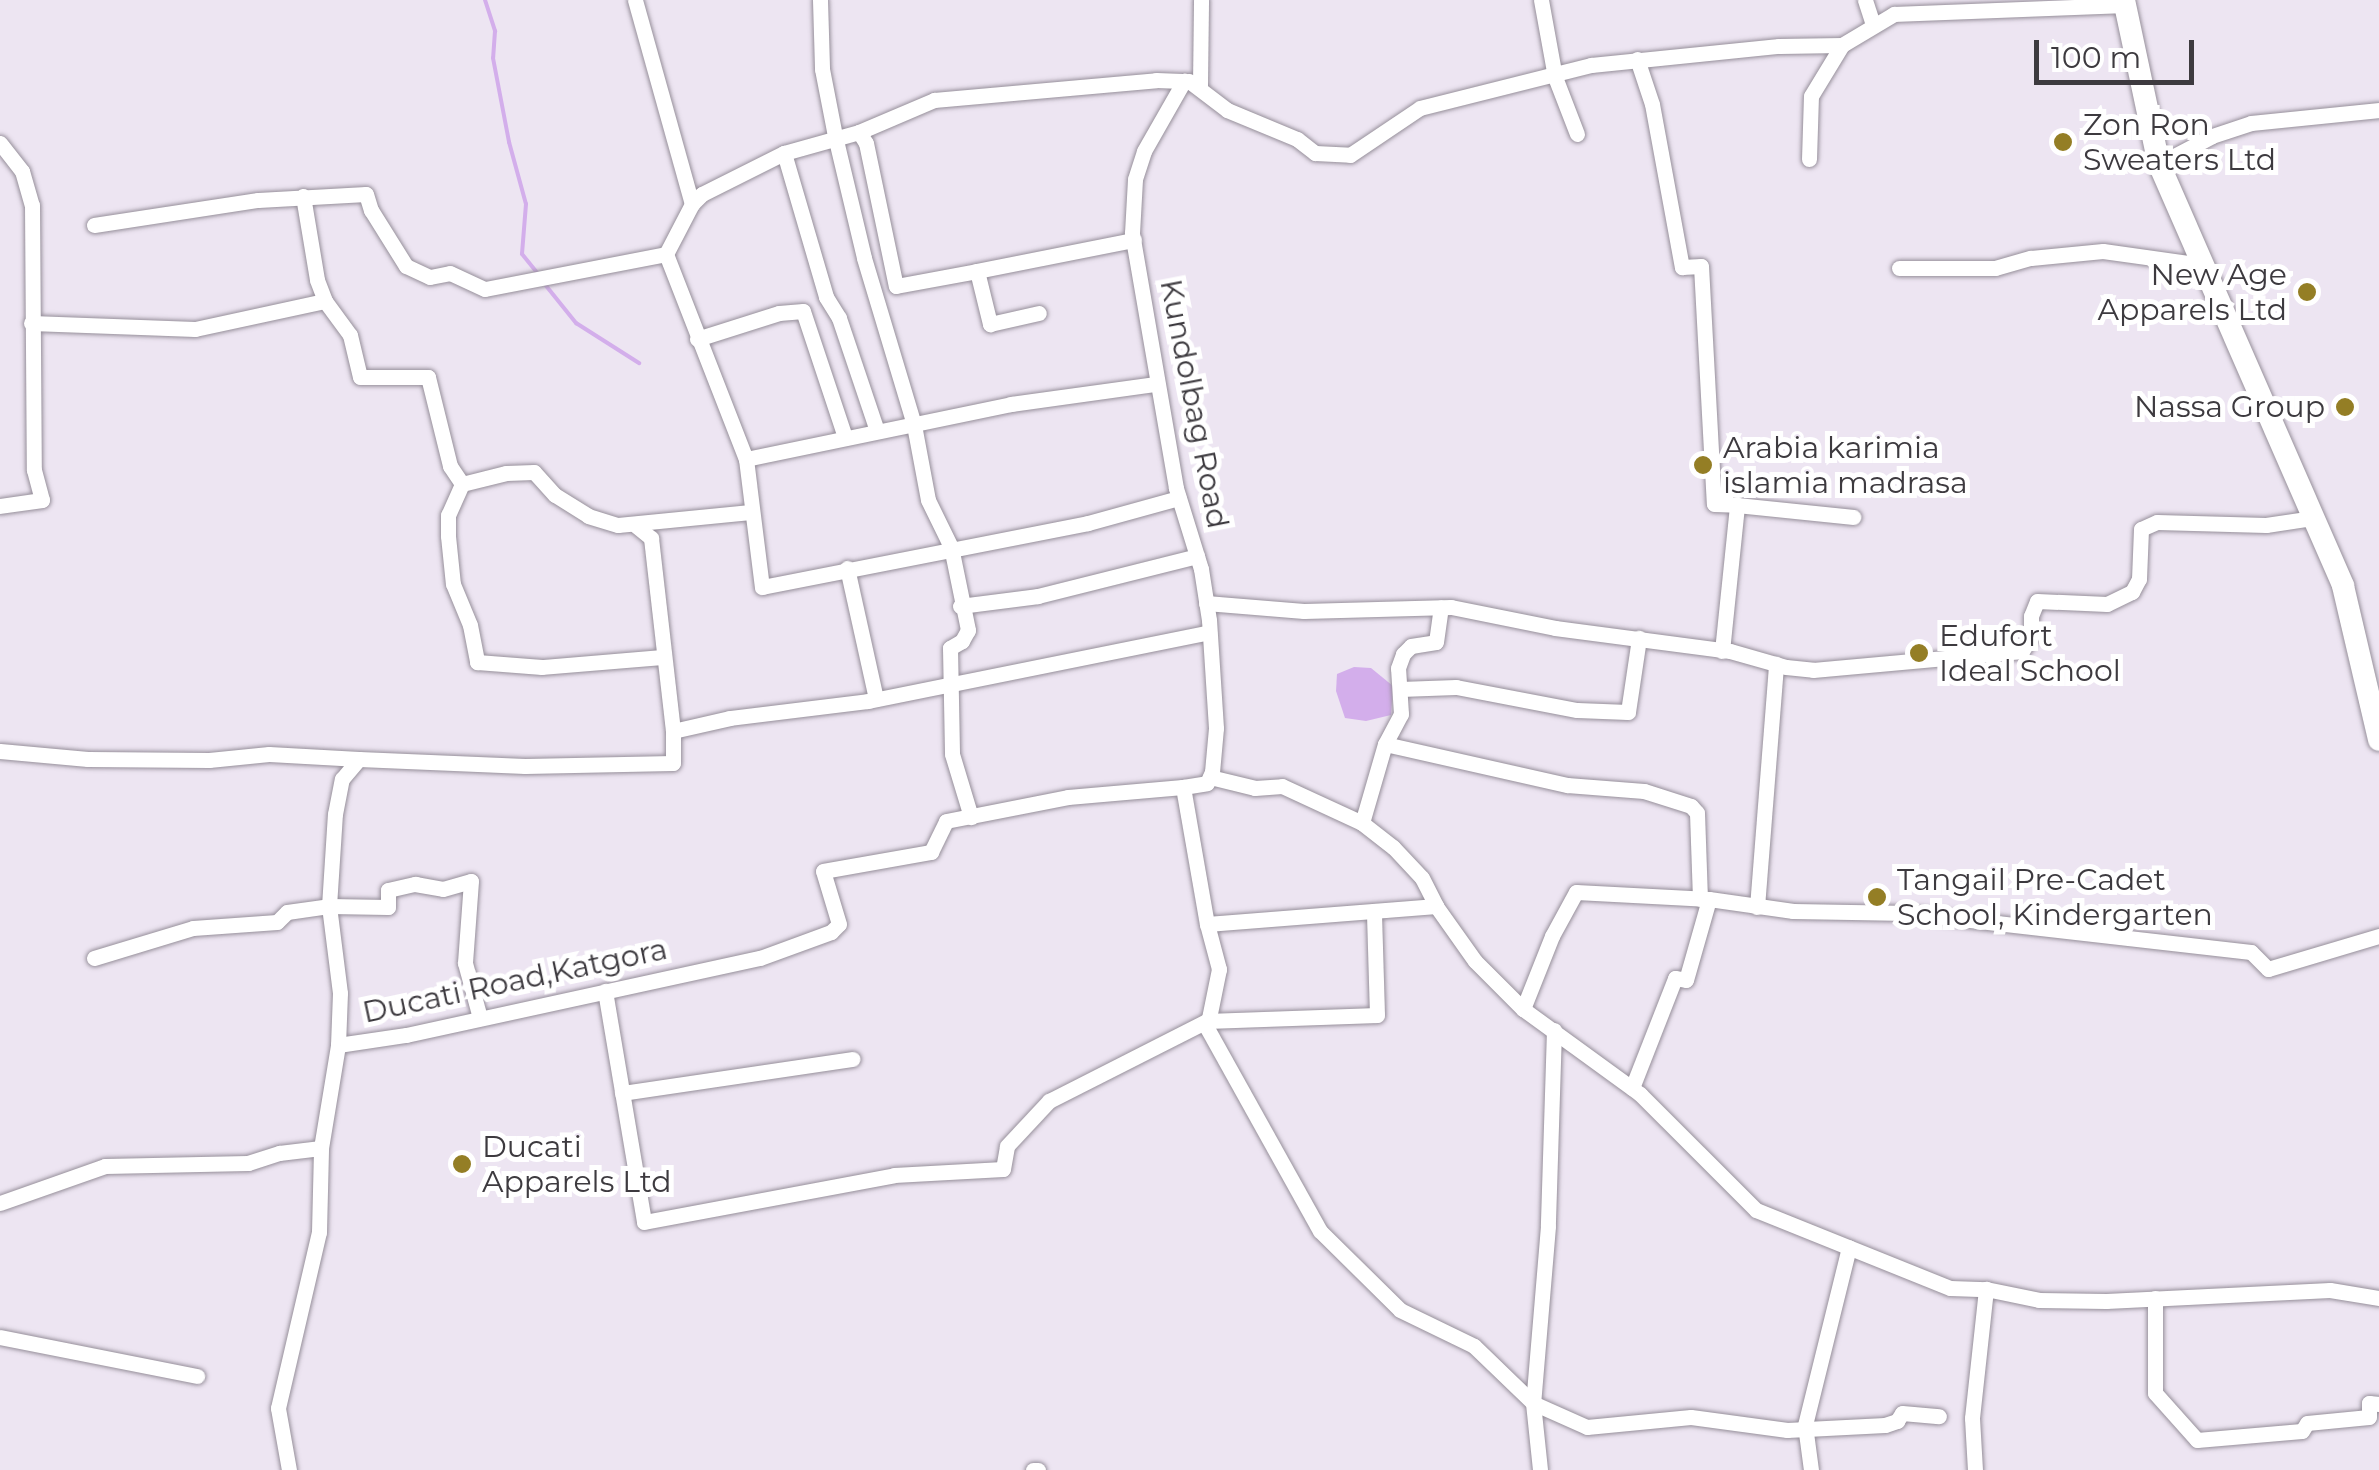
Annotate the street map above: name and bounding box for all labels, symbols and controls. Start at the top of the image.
scale bar [2039,20,2199,82]
text: 100 m [2051,39,2141,76]
place label: Zon Ron Sweaters Ltd [2083,107,2276,178]
marker: Zon Ron Sweaters Ltd [2052,131,2074,153]
place label: New Age Apparels Ltd [2097,257,2287,328]
street label: Kundolbag Road [1152,276,1236,532]
marker: New Age Apparels Ltd [2296,281,2318,303]
place label: Nassa Group [2134,389,2325,425]
marker: Nassa Group [2334,396,2356,418]
place label: Arabia karimia islamia madrasa [1723,430,1968,500]
marker: Arabia karimia islamia madrasa [1692,454,1714,476]
place label: Edufort Ideal School [1939,618,2121,688]
marker: Edufort Ideal School [1908,642,1930,664]
place label: Tangail Pre-Cadet School, Kindergarten [1897,862,2213,932]
marker: Tangail Pre-Cadet School, Kindergarten [1866,886,1888,908]
street label: Ducati Road,Katgora [359,931,671,1031]
place label: Ducati Apparels Ltd [482,1129,672,1200]
marker: Ducati Apparels Ltd [451,1153,473,1175]

